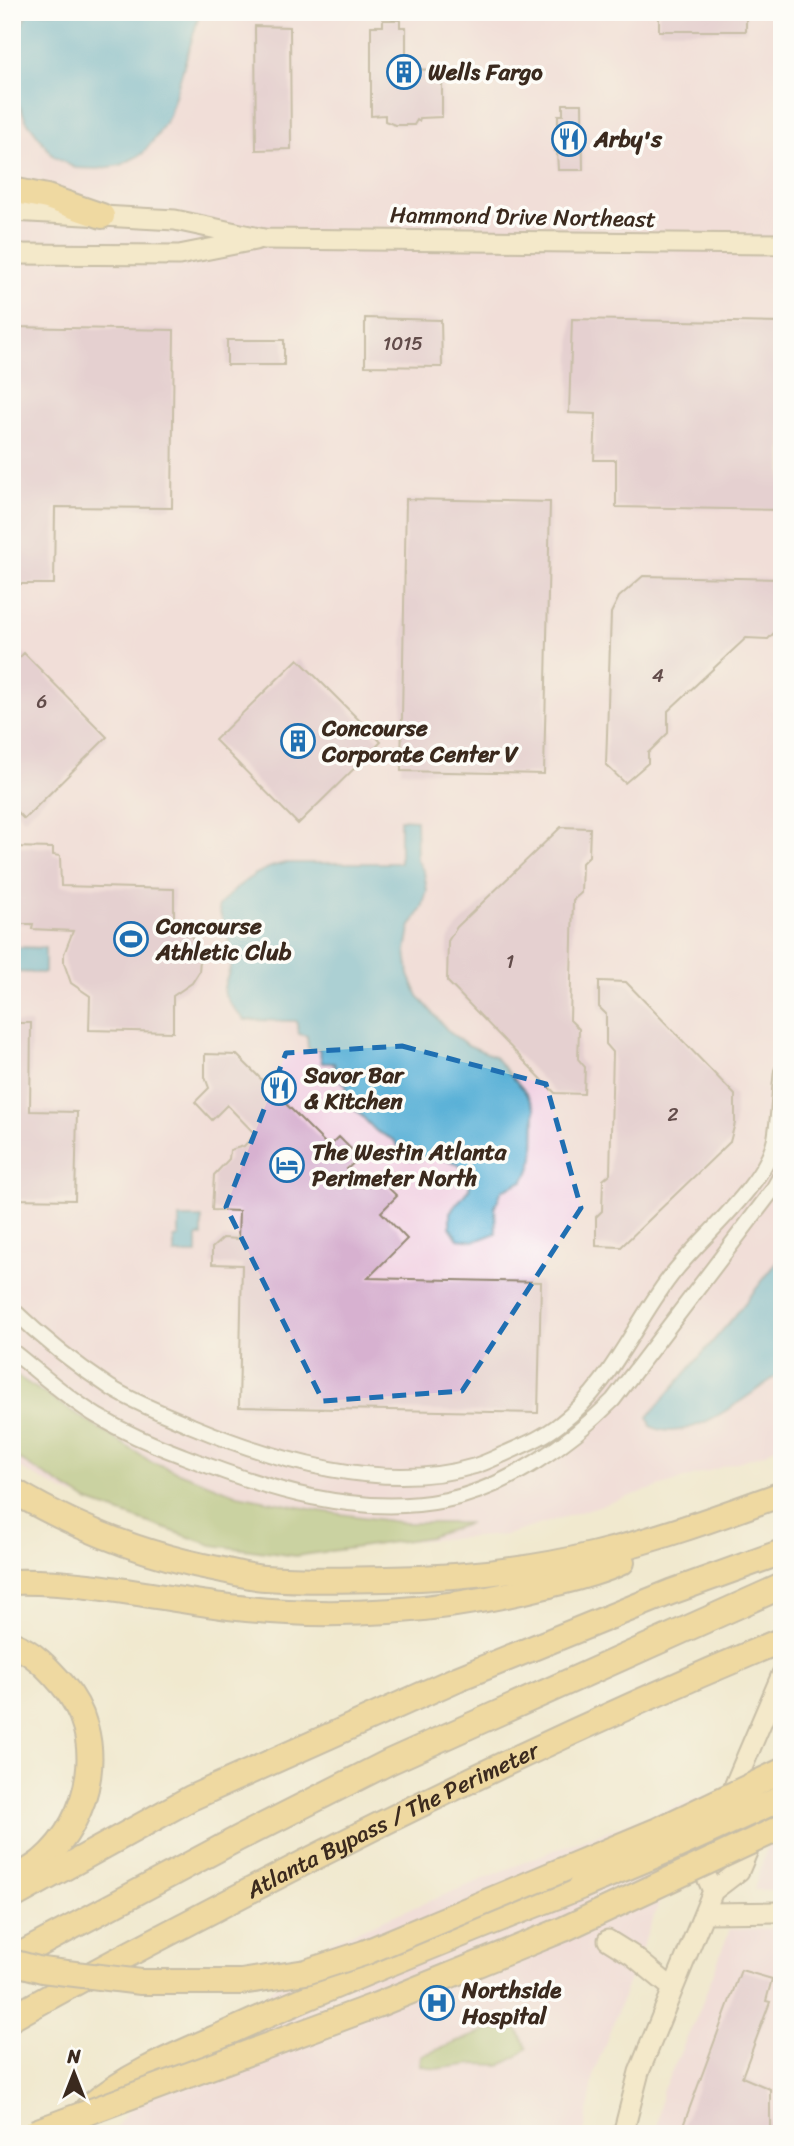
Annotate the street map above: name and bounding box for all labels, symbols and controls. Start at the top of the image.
place label: Wells Fargo [428,52,543,93]
building icon: Wells Fargo [385,53,423,91]
place label: Arby's [593,119,663,160]
restaurant icon: Arby's [550,120,588,158]
street label: Hammond Drive Northeast [390,194,656,240]
house number: 1015 [383,327,423,360]
house number: 4 [652,659,664,692]
house number: 6 [37,685,47,718]
place label: Concourse Corporate Center V [321,708,519,775]
building icon: Concourse Corporate Center V [279,722,317,760]
place label: Concourse Athletic Club [155,906,292,973]
sports icon: Concourse Athletic Club [112,920,150,958]
house number: 1 [506,945,514,978]
place label: Savor Bar & Kitchen [303,1055,405,1122]
restaurant icon: Savor Bar & Kitchen [260,1069,298,1107]
house number: 2 [668,1098,679,1131]
place label: The Westin Atlanta Perimeter North [312,1132,508,1199]
hotel icon: The Westin Atlanta Perimeter North [268,1146,306,1184]
street label: Atlanta Bypass / The Perimeter [238,1729,547,1910]
place label: Northside Hospital [461,1970,562,2037]
hospital icon: Northside Hospital [418,1984,456,2022]
north arrow [38,2038,108,2108]
text: N [66,2040,81,2073]

